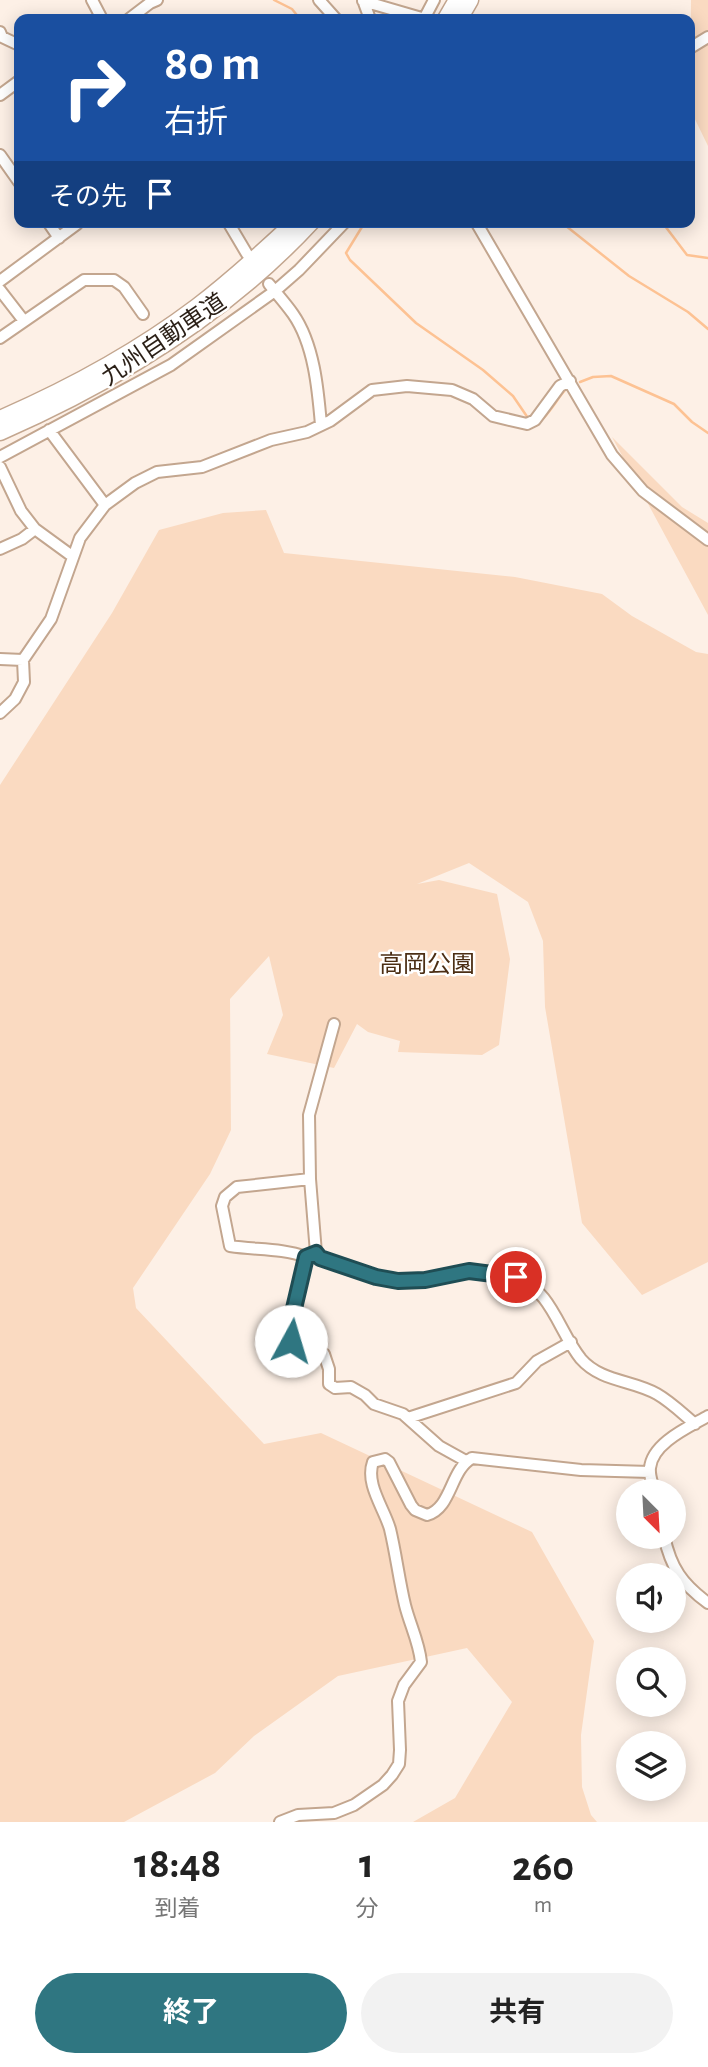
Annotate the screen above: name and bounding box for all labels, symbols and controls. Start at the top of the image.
text: 80 m [164,40,261,89]
icon: right [49,42,140,133]
text: 右折 [164,106,228,138]
icon: arrive [141,175,179,213]
text: その先 [49,184,127,210]
street label: 九州自動車道 [96,288,230,390]
park label: 高岡公園 [379,951,475,977]
pin [486,1247,546,1307]
icon: arrive [497,1258,535,1296]
position arrow [254,1304,328,1378]
north arrow [616,1479,686,1549]
map controls [616,1479,686,1801]
button: sound [616,1563,686,1633]
button: search [616,1647,686,1717]
button: layers [616,1731,686,1801]
text: 18:48 [134,1843,221,1885]
text: 1 [359,1843,374,1885]
text: 260 [512,1846,574,1888]
text: m [534,1894,552,1917]
text: 到着 [155,1898,201,1921]
text: 分 [355,1898,378,1921]
button: 終了 [35,1973,347,2053]
button: 共有 [361,1973,673,2053]

